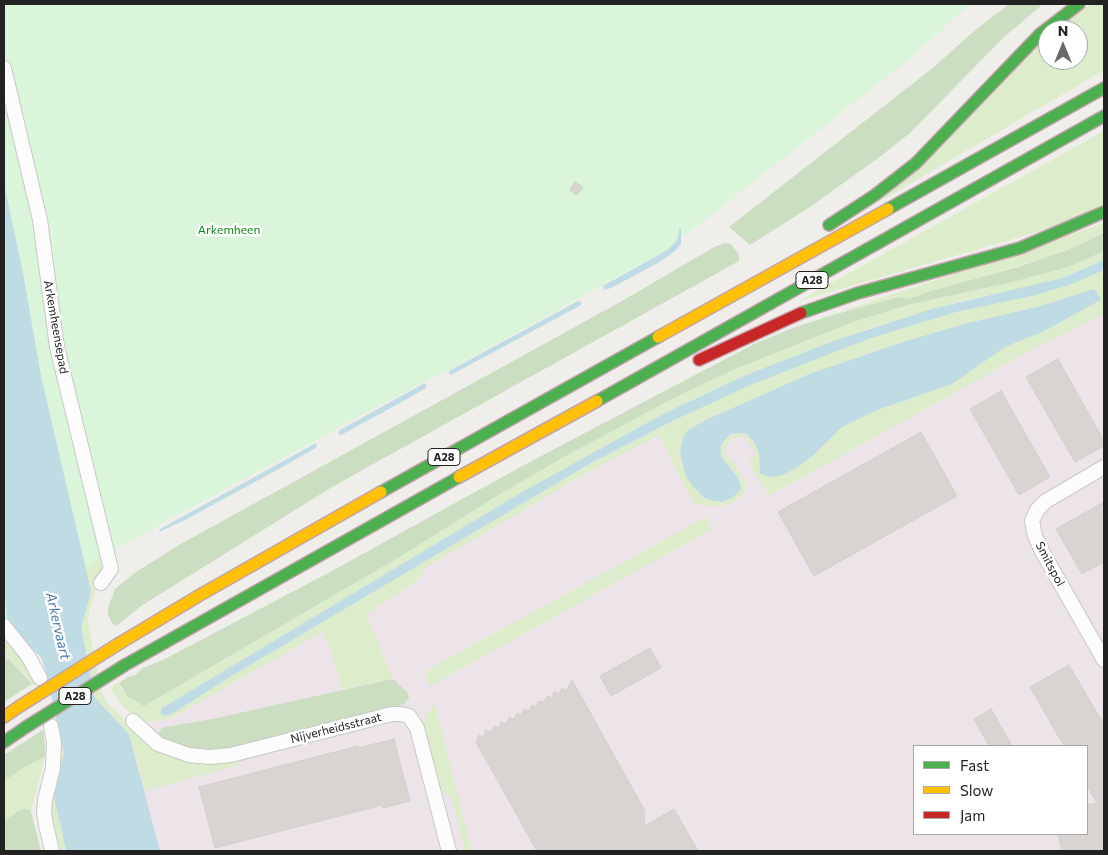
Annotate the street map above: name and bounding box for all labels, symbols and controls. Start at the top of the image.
north arrow [1038,20,1088,70]
text: N [1058,22,1068,39]
park label: Arkemheen [198,223,260,237]
road number: A28 [796,272,828,288]
street label: Arkemheensepad [41,279,71,375]
road number: A28 [428,448,460,466]
street label: Smitspol [1032,539,1068,589]
water label: Arkervaart [42,591,74,661]
road number: A28 [59,688,91,704]
street label: Nijverheidsstraat [289,710,383,746]
legend [913,745,1088,835]
text: Fast [960,756,989,774]
text: Slow [960,781,993,799]
text: Jam [960,806,985,824]

